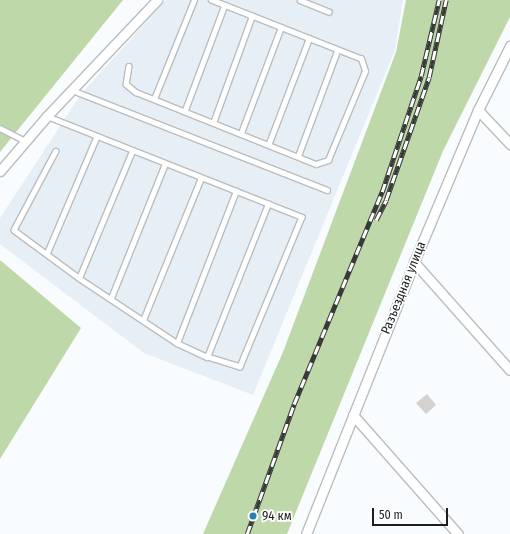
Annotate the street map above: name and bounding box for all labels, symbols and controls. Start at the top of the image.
street label: Разъездная улица [378,239,430,337]
scale bar [374,500,450,526]
place label: 94 км [262,508,292,524]
text: 50 m [379,508,403,522]
marker: 94 км [247,510,259,522]

